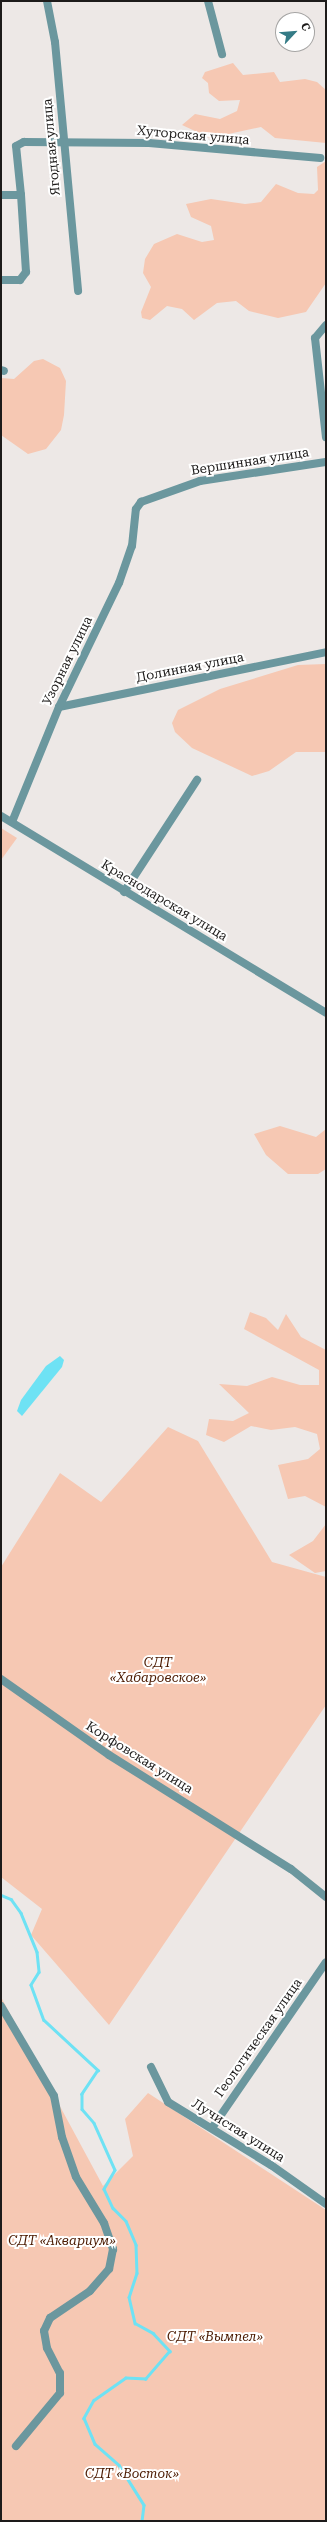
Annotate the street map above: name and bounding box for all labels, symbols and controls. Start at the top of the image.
north arrow [275,12,315,52]
text: С [298,21,313,33]
street label: Ягодная улица [40,98,64,196]
street label: Хуторская улица [136,123,250,149]
street label: Вершинная улица [190,445,310,479]
street label: Узорная улица [40,614,96,708]
street label: Долинная улица [135,650,245,686]
street label: Краснодарская улица [98,857,230,945]
park label: СДТ «Хабаровское» [110,1656,206,1687]
street label: Корфовская улица [83,1719,195,1797]
street label: Геологическая улица [212,1976,306,2100]
street label: Лучистая улица [189,2096,287,2166]
park label: СДТ «Аквариум» [8,2233,116,2249]
park label: СДТ «Вымпел» [167,2329,263,2345]
park label: СДТ «Восток» [85,2466,179,2482]

